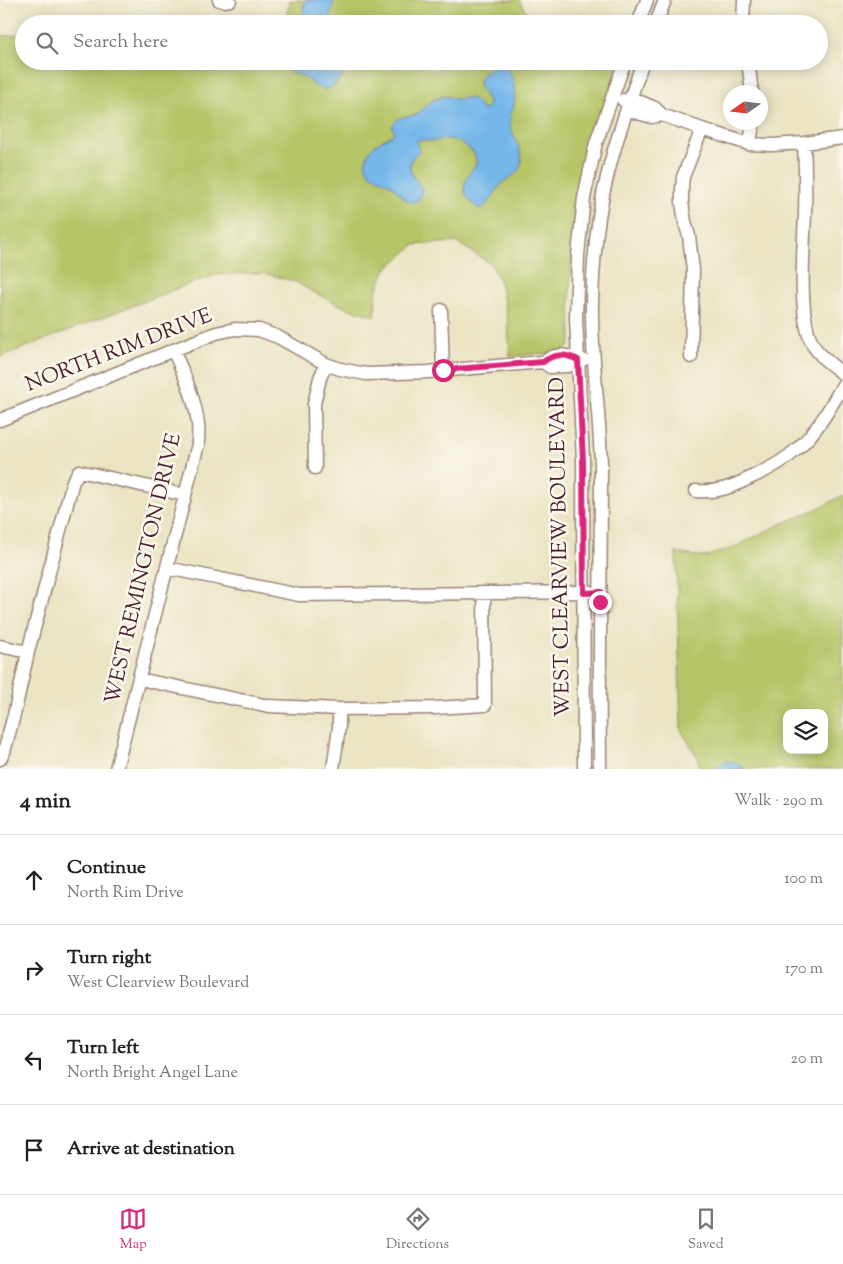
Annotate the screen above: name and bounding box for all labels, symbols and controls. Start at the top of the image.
search box [15,15,828,70]
icon: search [33,29,61,57]
text: Search here [73,29,168,56]
north arrow [723,85,768,130]
street label: NORTH RIM DRIVE [21,301,217,400]
route start [432,359,455,382]
street label: WEST CLEARVIEW BOULEVARD [543,377,579,717]
street label: WEST REMINGTON DRIVE [98,430,190,708]
route end [589,591,612,614]
map controls [783,709,828,754]
button: layers [783,709,828,754]
text: 4 min [20,787,71,817]
text: Walk · 290 m [734,790,823,813]
text: Continue [67,855,146,882]
icon: ahead [20,866,48,894]
text: 100 m [784,868,823,891]
text: North Rim Drive [67,882,184,905]
text: Turn right [67,945,151,972]
icon: right [20,956,48,984]
text: 170 m [785,958,823,981]
text: West Clearview Boulevard [67,972,249,995]
text: Turn left [67,1035,139,1062]
icon: left [20,1046,48,1074]
text: 20 m [790,1048,823,1071]
text: North Bright Angel Lane [67,1062,238,1085]
icon: arrive [20,1136,48,1164]
text: Arrive at destination [67,1136,235,1163]
tab: Map [119,1205,147,1255]
tab: Directions [386,1205,449,1255]
tab: Saved [688,1205,724,1255]

